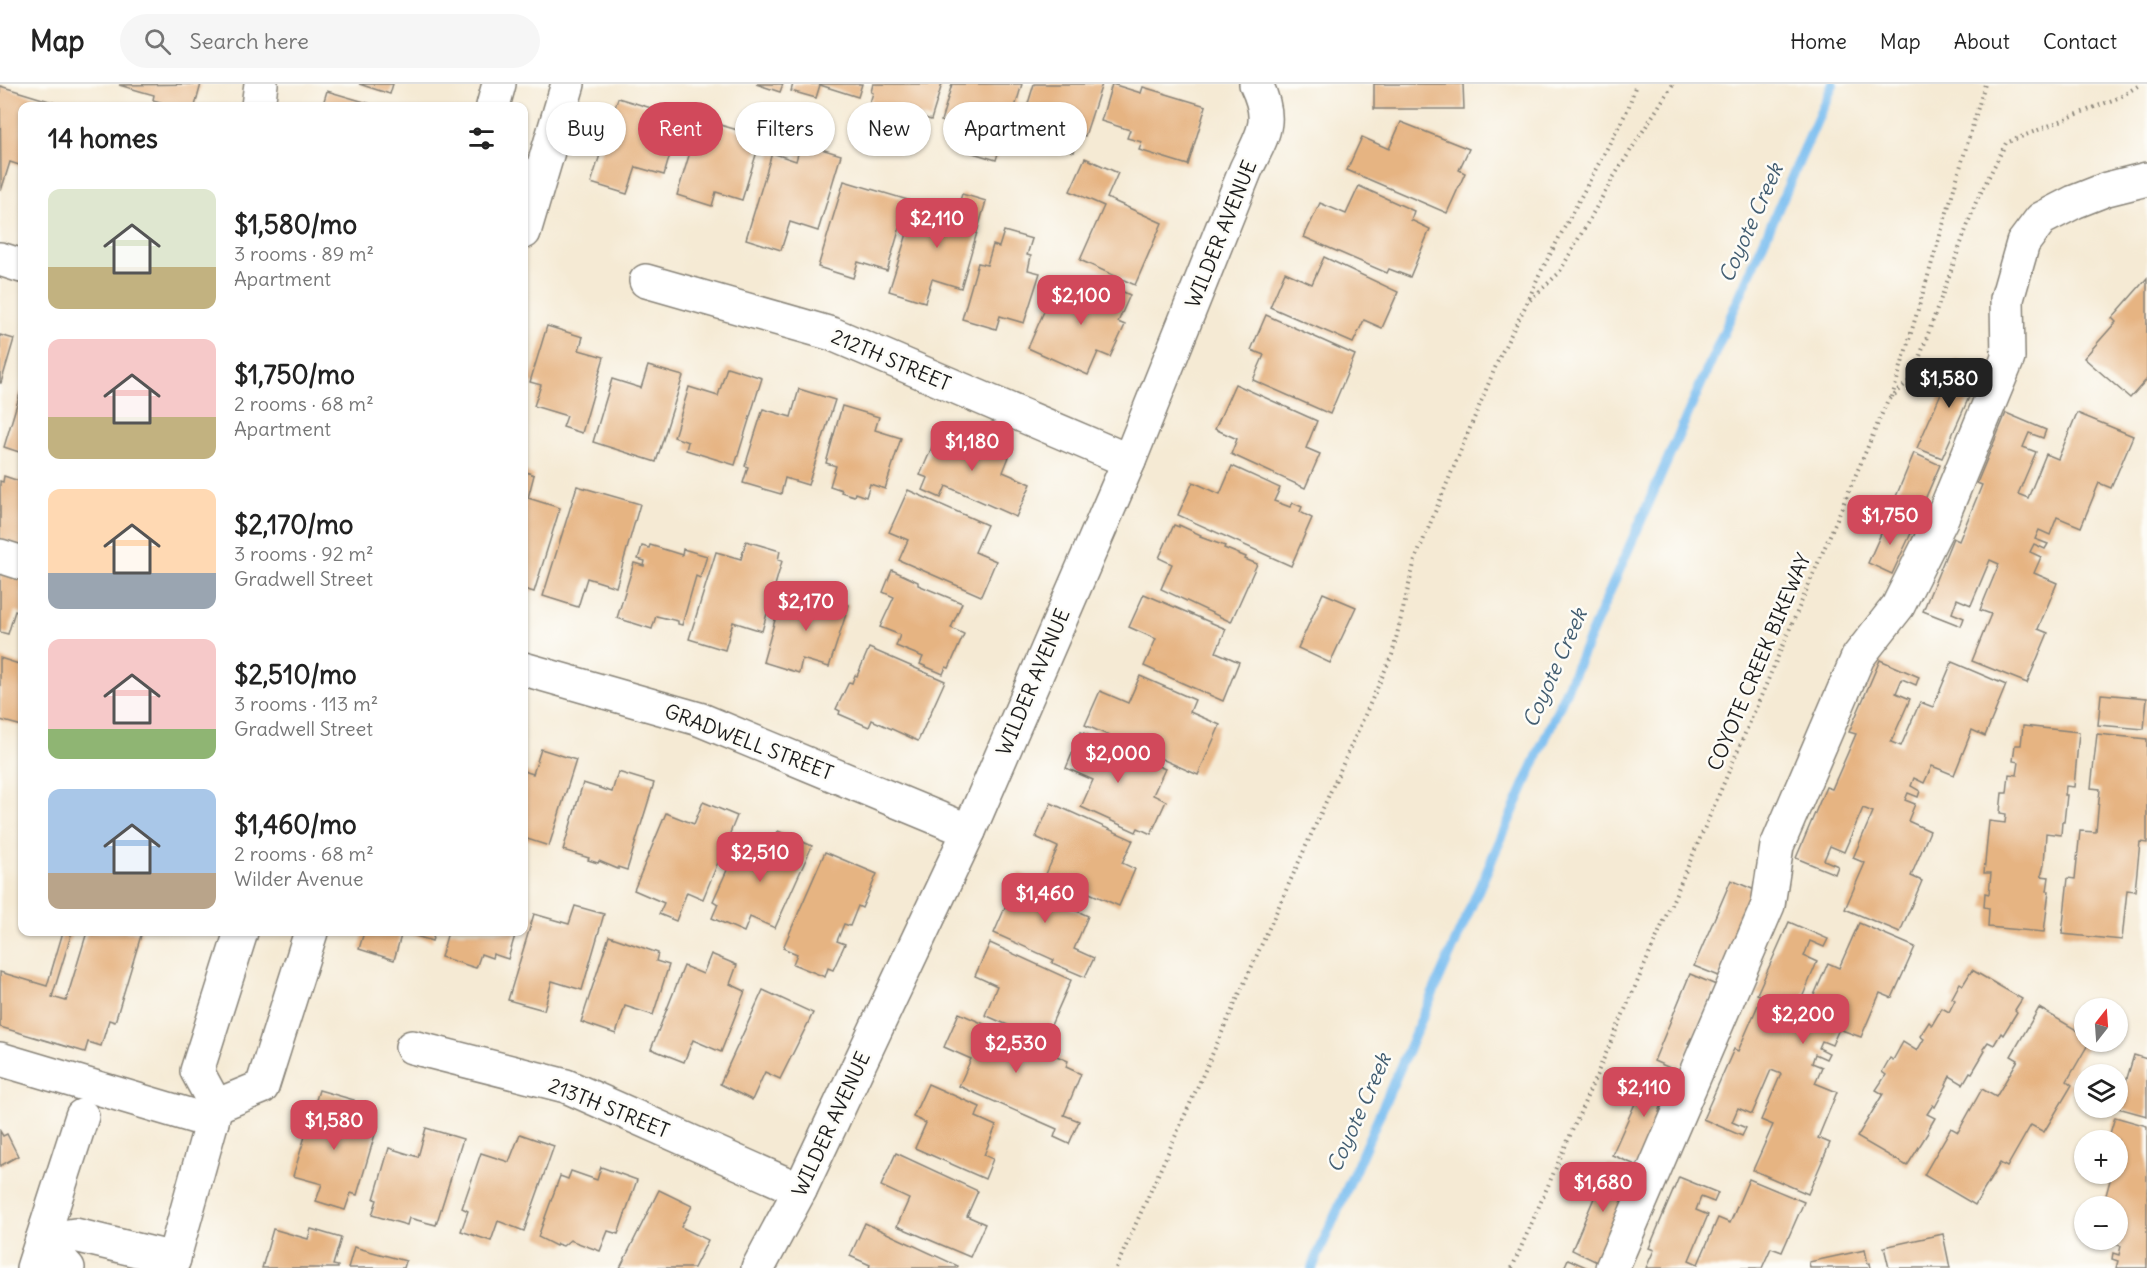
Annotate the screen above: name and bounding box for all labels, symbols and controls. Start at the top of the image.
search box [120,14,540,68]
text: Map [30,23,84,59]
icon: search [141,25,174,58]
text: Search here [189,27,309,55]
text: Home [1790,28,1847,55]
text: Map [1880,28,1921,55]
text: About [1954,28,2010,55]
text: Contact [2043,28,2117,55]
chip: Buy [546,102,626,156]
chip: Rent [638,102,723,156]
chip: Filters [735,102,835,156]
chip: New [847,102,931,156]
chip: Apartment [943,102,1087,156]
text: 14 homes [48,122,158,155]
icon: filters [465,122,498,155]
street label: WILDER AVENUE [1180,156,1262,311]
water label: Coyote Creek [1712,158,1789,286]
pin: $2,110 [888,198,986,249]
text: $2,110 [910,205,964,230]
text: $1,580/mo [234,208,357,241]
icon: home [96,213,168,285]
text: 3 rooms · 89 m² [234,241,374,266]
text: Apartment [234,266,331,291]
pin: $2,100 [1032,275,1130,326]
text: $2,100 [1051,282,1111,307]
street label: 212TH STREET [828,323,955,396]
text: $1,750/mo [234,358,355,391]
pin: $1,580 [1900,358,1998,409]
icon: home [96,363,168,435]
text: $1,580 [1919,365,1979,390]
text: 2 rooms · 68 m² [234,391,374,416]
text: Apartment [234,416,331,441]
pin: $1,180 [923,421,1021,472]
text: $1,180 [945,428,999,453]
pin: $1,750 [1841,495,1939,546]
text: $1,750 [1861,502,1919,527]
text: $2,170/mo [234,508,353,541]
icon: home [96,513,168,585]
text: 3 rooms · 92 m² [234,541,373,566]
street label: COYOTE CREEK BIKEWAY [1701,550,1816,774]
text: Gradwell Street [234,566,373,591]
pin: $2,170 [757,581,855,632]
text: $2,170 [778,588,834,613]
water label: Coyote Creek [1516,603,1593,731]
street label: WILDER AVENUE [990,605,1075,759]
text: $2,510/mo [234,658,357,691]
icon: home [96,663,168,735]
text: 3 rooms · 113 m² [234,691,378,716]
street label: GRADWELL STREET [661,698,837,785]
text: Gradwell Street [234,716,373,741]
pin: $2,000 [1069,733,1167,784]
text: $2,000 [1085,740,1151,765]
text: $1,460/mo [234,808,357,841]
icon: home [96,813,168,885]
pin: $2,510 [711,832,809,883]
text: $2,510 [731,839,789,864]
text: 2 rooms · 68 m² [234,841,374,866]
text: Wilder Avenue [234,866,364,891]
pin: $1,460 [996,873,1094,924]
text: $1,460 [1016,880,1074,905]
pin: $2,200 [1754,994,1852,1045]
north arrow [2074,998,2128,1052]
map controls [2074,998,2128,1250]
text: $2,200 [1771,1001,1835,1026]
pin: $2,530 [967,1023,1065,1074]
text: $2,530 [985,1030,1047,1055]
street label: WILDER AVENUE [786,1047,875,1200]
water label: Coyote Creek [1320,1048,1397,1176]
button: layers [2074,1064,2128,1118]
pin: $2,110 [1595,1067,1693,1118]
street label: 213TH STREET [545,1072,673,1143]
text: $2,110 [1617,1074,1671,1099]
pin: $1,580 [285,1100,383,1151]
text: $1,580 [304,1107,364,1132]
button: + [2074,1130,2128,1184]
pin: $1,680 [1554,1162,1652,1213]
text: $1,680 [1573,1169,1633,1194]
button: − [2074,1196,2128,1250]

